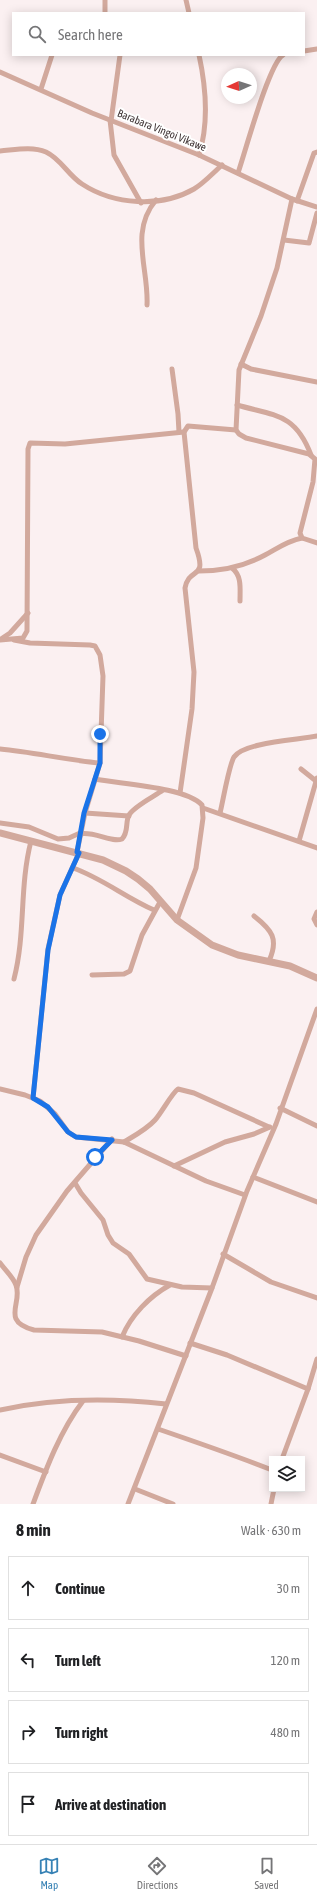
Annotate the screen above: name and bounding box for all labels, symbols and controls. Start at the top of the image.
search box [12,12,305,56]
icon: search [26,23,48,45]
text: Search here [58,26,123,43]
north arrow [221,68,257,104]
street label: Barabara Vingoi Vikawe [116,107,208,153]
route end [91,725,109,743]
route start [86,1148,104,1166]
map controls [269,1456,305,1492]
button: layers [269,1456,305,1492]
text: 8 min [16,1520,51,1540]
text: Walk · 630 m [241,1523,301,1538]
icon: ahead [17,1577,39,1599]
text: Continue [55,1580,105,1597]
text: 30 m [277,1581,300,1596]
icon: left [17,1649,39,1671]
text: Turn left [55,1652,101,1669]
text: 120 m [271,1653,300,1668]
icon: right [17,1721,39,1743]
text: Turn right [55,1724,108,1741]
text: 480 m [271,1725,300,1740]
icon: arrive [17,1793,39,1815]
text: Arrive at destination [55,1796,166,1813]
tab: Map [38,1855,60,1891]
tab: Directions [137,1855,178,1891]
tab: Saved [254,1855,279,1891]

